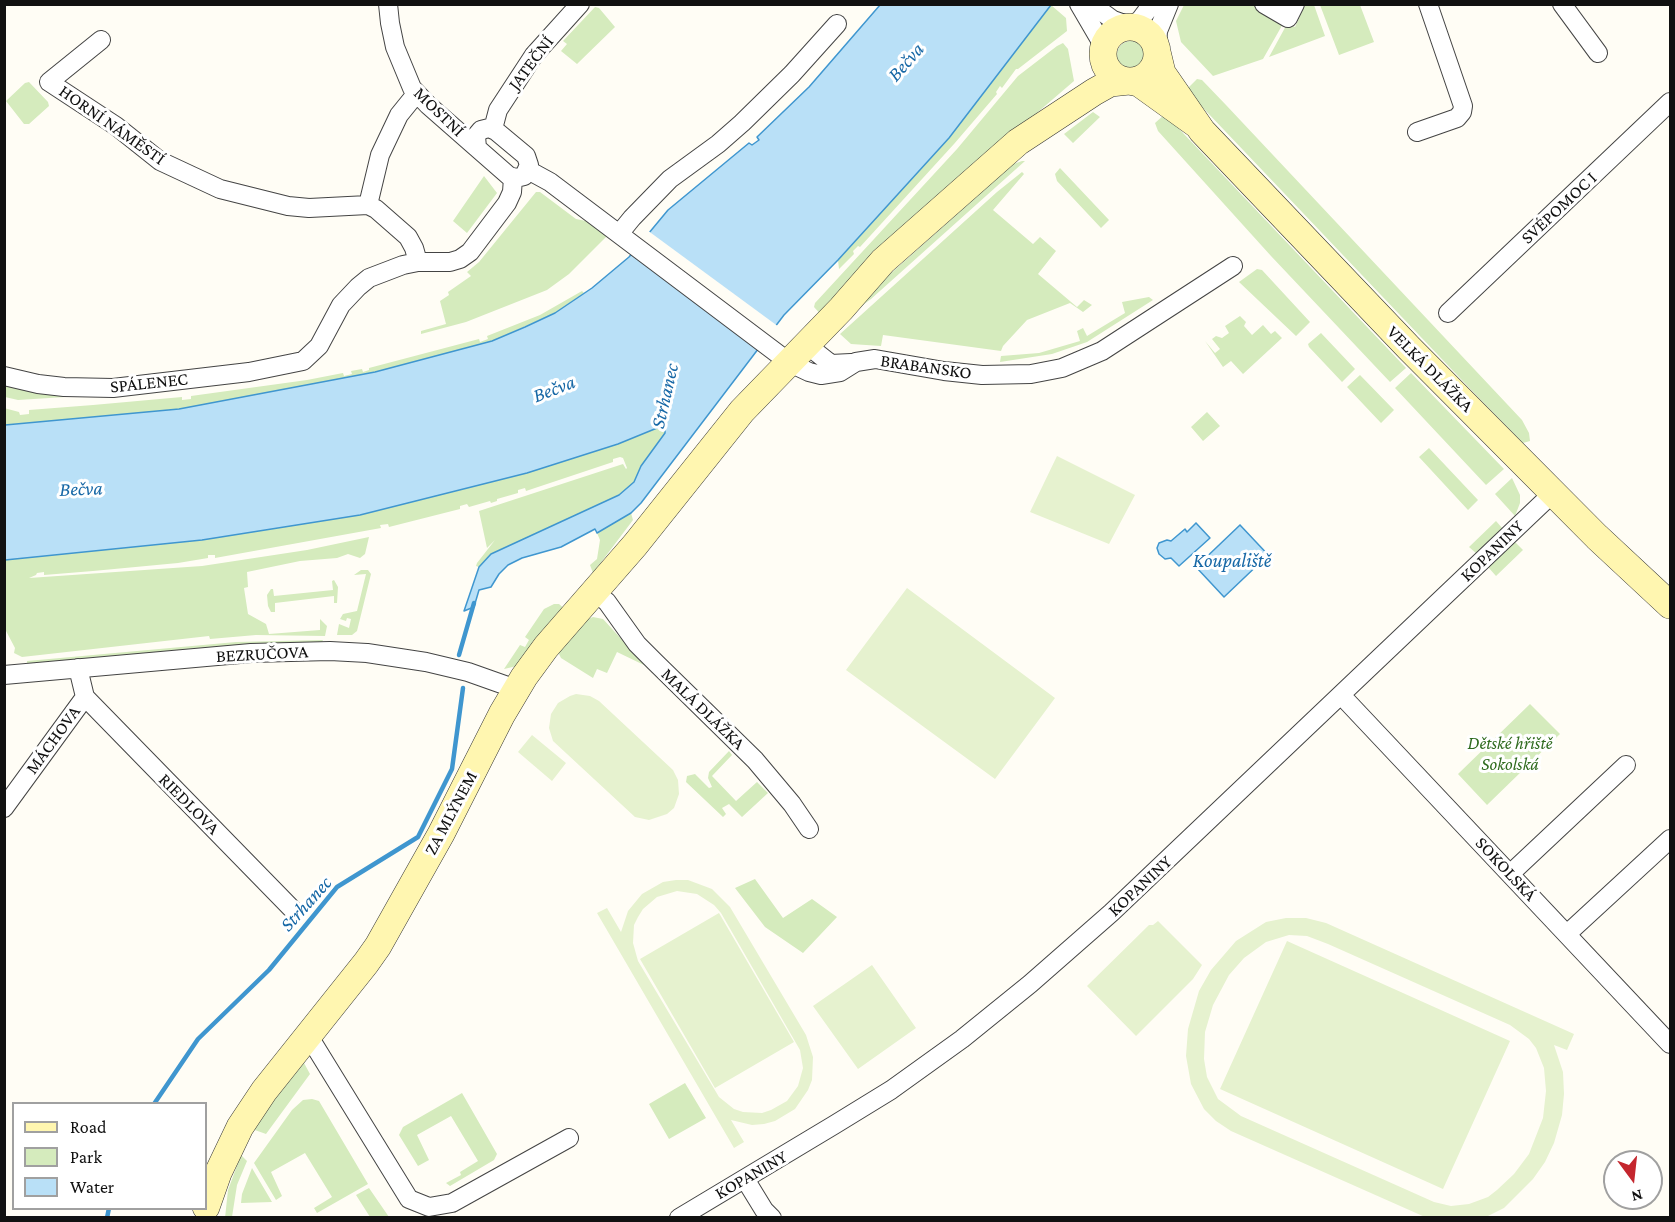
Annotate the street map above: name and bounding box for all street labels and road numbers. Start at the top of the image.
street label: JATEČNÍ [504,32,558,94]
street label: HORNÍ NÁMĚSTÍ [55,80,169,170]
street label: MOSTNÍ [409,83,469,141]
street label: SVÉPOMOC I [1517,167,1601,249]
street label: VELKÁ DLÁŽKA [1382,321,1478,417]
street label: BRABANSKO [879,350,973,384]
street label: SPÁLENEC [109,368,189,398]
street label: KOPANINY [1456,516,1528,586]
street label: BEZRUČOVA [215,641,309,667]
street label: MALÁ DLÁŽKA [656,664,750,754]
street label: MÁCHOVA [21,702,85,778]
street label: ZA MLÝNEM [420,767,482,859]
street label: RIEDLOVA [154,769,224,839]
street label: SOKOLSKÁ [1471,832,1541,906]
street label: KOPANINY [1104,851,1176,921]
street label: KOPANINY [711,1146,791,1204]

